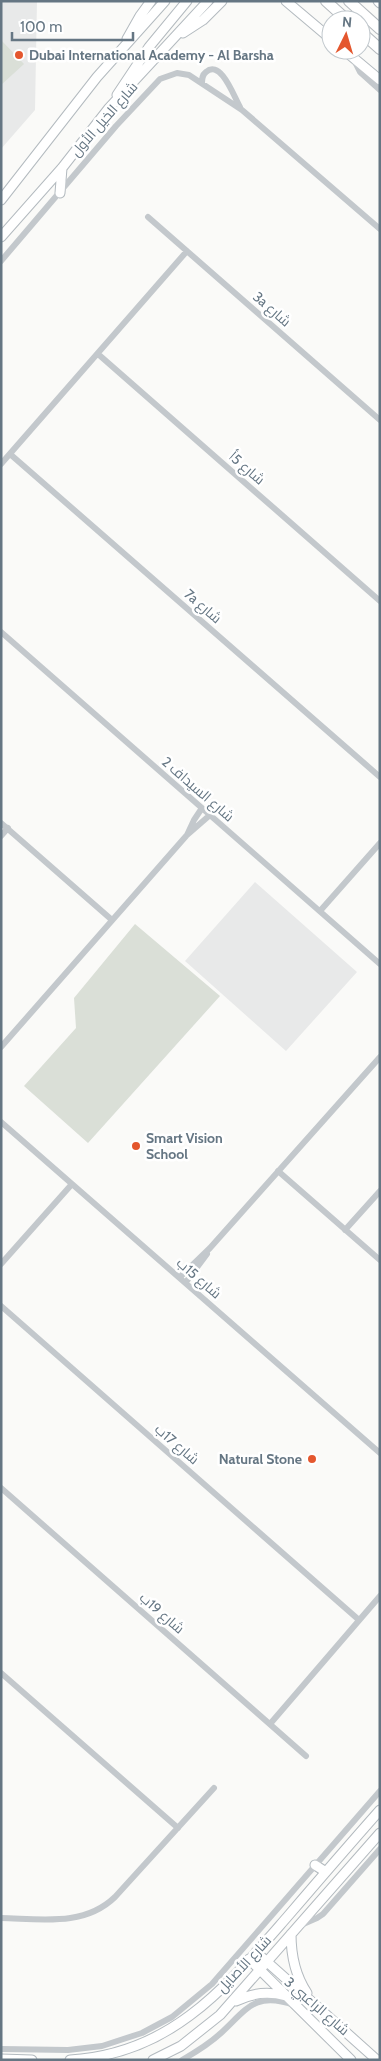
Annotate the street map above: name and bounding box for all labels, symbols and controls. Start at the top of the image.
scale bar [12,10,134,42]
north arrow [321,10,371,60]
text: N [341,13,353,31]
text: 100 m [20,18,62,36]
place label: Dubai International Academy - Al Barsha [29,46,274,64]
marker: Dubai International Academy - Al Barsha [13,49,25,61]
street label: شارع الخيل الأول [67,78,141,160]
street label: 3a شارع [249,288,295,330]
street label: شارع 5أ [225,448,269,488]
street label: 7a شارع [181,585,225,627]
street label: شارع السيداف 2 [158,753,238,825]
place label: Smart Vision School [146,1129,223,1163]
marker: Smart Vision School [130,1140,142,1152]
street label: شارع 15ب [173,1254,225,1302]
street label: شارع 17ب [151,1420,203,1468]
place label: Natural Stone [219,1450,302,1468]
marker: Natural Stone [306,1453,318,1465]
street label: شارع 19ب [136,1589,188,1637]
street label: شارع الأصايل [213,1931,275,1997]
street label: شارع الراعبي 3 [279,1973,353,2041]

